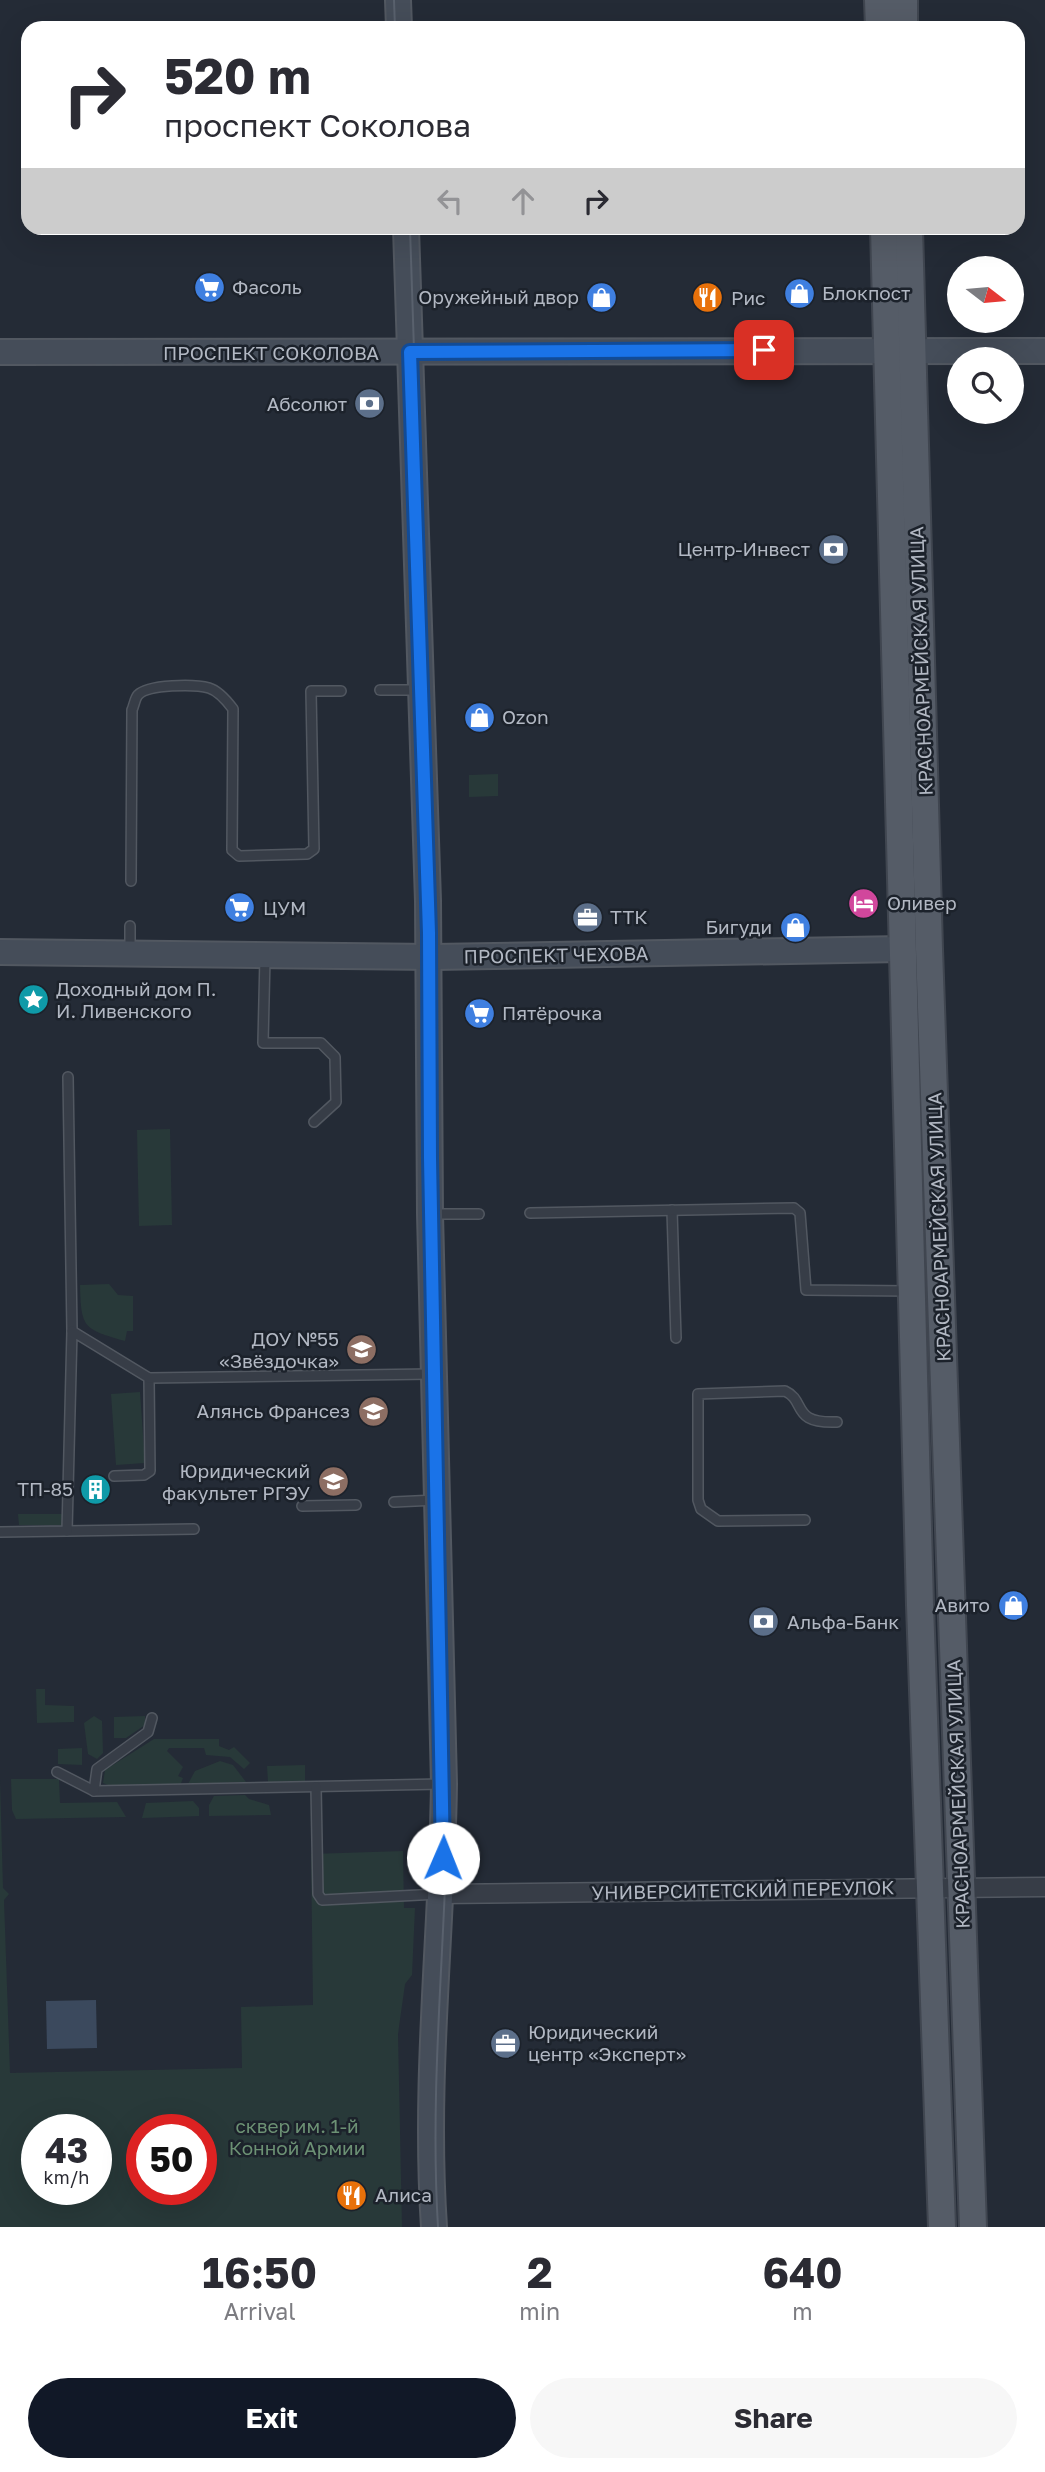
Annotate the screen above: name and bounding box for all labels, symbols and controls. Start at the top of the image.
text: 520 m [164,46,311,105]
icon: right [49,49,140,140]
text: проспект Соколова [164,106,471,144]
icon: left [431,182,469,220]
icon: ahead [504,182,542,220]
icon: right [577,182,615,220]
north arrow [947,256,1024,332]
map controls [947,256,1024,424]
supermarket icon: Фасоль [192,270,226,304]
place label: Фасоль [232,275,302,298]
shop icon: Блокпост [782,276,816,310]
shop icon: Оружейный двор [585,280,619,314]
restaurant icon: Рис [691,281,725,315]
place label: Блокпост [822,281,910,304]
place label: Оружейный двор [418,285,579,308]
place label: Рис [731,286,765,309]
pin [734,320,794,380]
icon: arrive [745,331,783,369]
street label: ПРОСПЕКТ СОКОЛОВА [163,341,379,364]
button: search [947,347,1024,424]
bank icon: Абсолют [353,387,387,421]
place label: Абсолют [267,392,347,415]
street label: КРАСНОАРМЕЙСКАЯ УЛИЦА [904,526,937,796]
bank icon: Центр-Инвест [816,532,850,566]
place label: Центр-Инвест [677,537,810,560]
shop icon: Ozon [462,700,496,734]
place label: Ozon [502,705,549,728]
hotel icon: Оливер [847,886,881,920]
supermarket icon: ЦУМ [223,891,257,925]
place label: Оливер [887,891,957,914]
place label: ЦУМ [263,896,306,919]
office icon: ТТК [570,900,604,934]
place label: ТТК [610,905,648,928]
shop icon: Бигуди [778,910,812,944]
place label: Бигуди [705,915,772,938]
street label: ПРОСПЕКТ ЧЕХОВА [463,941,649,968]
place label: Доходный дом П. И. Ливенского [56,977,217,1022]
place icon: Доходный дом П. И. Ливенского [16,983,50,1017]
supermarket icon: Пятёрочка [462,996,496,1030]
place label: Пятёрочка [502,1001,602,1024]
street label: КРАСНОАРМЕЙСКАЯ УЛИЦА [922,1092,955,1362]
place label: ДОУ №55 «Звёздочка» [219,1327,339,1372]
school or university icon: ДОУ №55 «Звёздочка» [345,1333,379,1367]
school or university icon: Алянсь Франсез [356,1394,390,1428]
place label: Алянсь Франсез [197,1399,350,1422]
place label: Юридический факультет РГЭУ [162,1459,310,1504]
school or university icon: Юридический факультет РГЭУ [316,1465,350,1499]
building icon: ТП-85 [79,1472,113,1506]
place label: ТП-85 [17,1477,73,1500]
shop icon: Авито [996,1588,1030,1622]
place label: Авито [934,1593,990,1616]
bank icon: Альфа-Банк [747,1605,781,1639]
place label: Альфа-Банк [787,1610,899,1633]
street label: КРАСНОАРМЕЙСКАЯ УЛИЦА [941,1659,974,1929]
position arrow [406,1821,480,1895]
street label: УНИВЕРСИТЕТСКИЙ ПЕРЕУЛОК [591,1875,895,1904]
place label: Юридический центр «Эксперт» [528,2020,686,2065]
office icon: Юридический центр «Эксперт» [488,2026,522,2060]
speed limit sign: 50 [126,2114,217,2205]
park label: сквер им. 1-й Конной Армии [229,2114,365,2159]
text: 43 [45,2129,88,2171]
text: km/h [44,2166,89,2188]
restaurant icon: Алиса [335,2178,369,2212]
place label: Алиса [375,2183,432,2206]
text: 16:50 [202,2247,317,2297]
text: 2 [527,2247,553,2297]
text: 640 [762,2247,843,2297]
text: Arrival [224,2297,296,2325]
text: min [519,2297,560,2325]
text: m [792,2297,813,2325]
button: Exit [28,2378,516,2458]
button: Share [530,2378,1017,2458]

